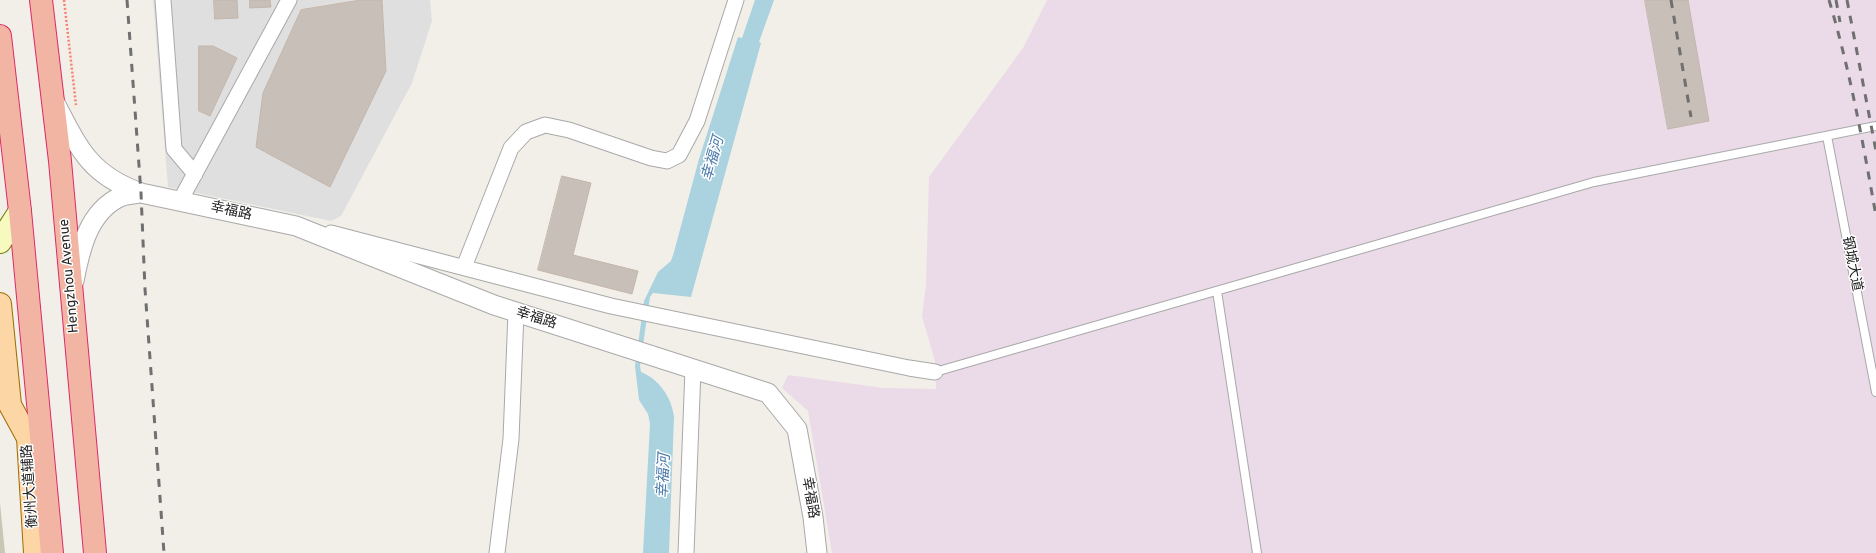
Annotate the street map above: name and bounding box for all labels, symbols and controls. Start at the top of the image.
water label: 幸福河 [699,135,729,183]
street label: 幸福路 [209,199,253,225]
street label: Hengzhou Avenue [57,218,83,334]
street label: 钢城大道 [1837,235,1865,293]
street label: 幸福路 [513,305,559,333]
street label: 衡州大道辅路 [20,444,42,528]
water label: 幸福河 [655,453,675,499]
street label: 幸福路 [797,476,821,520]

